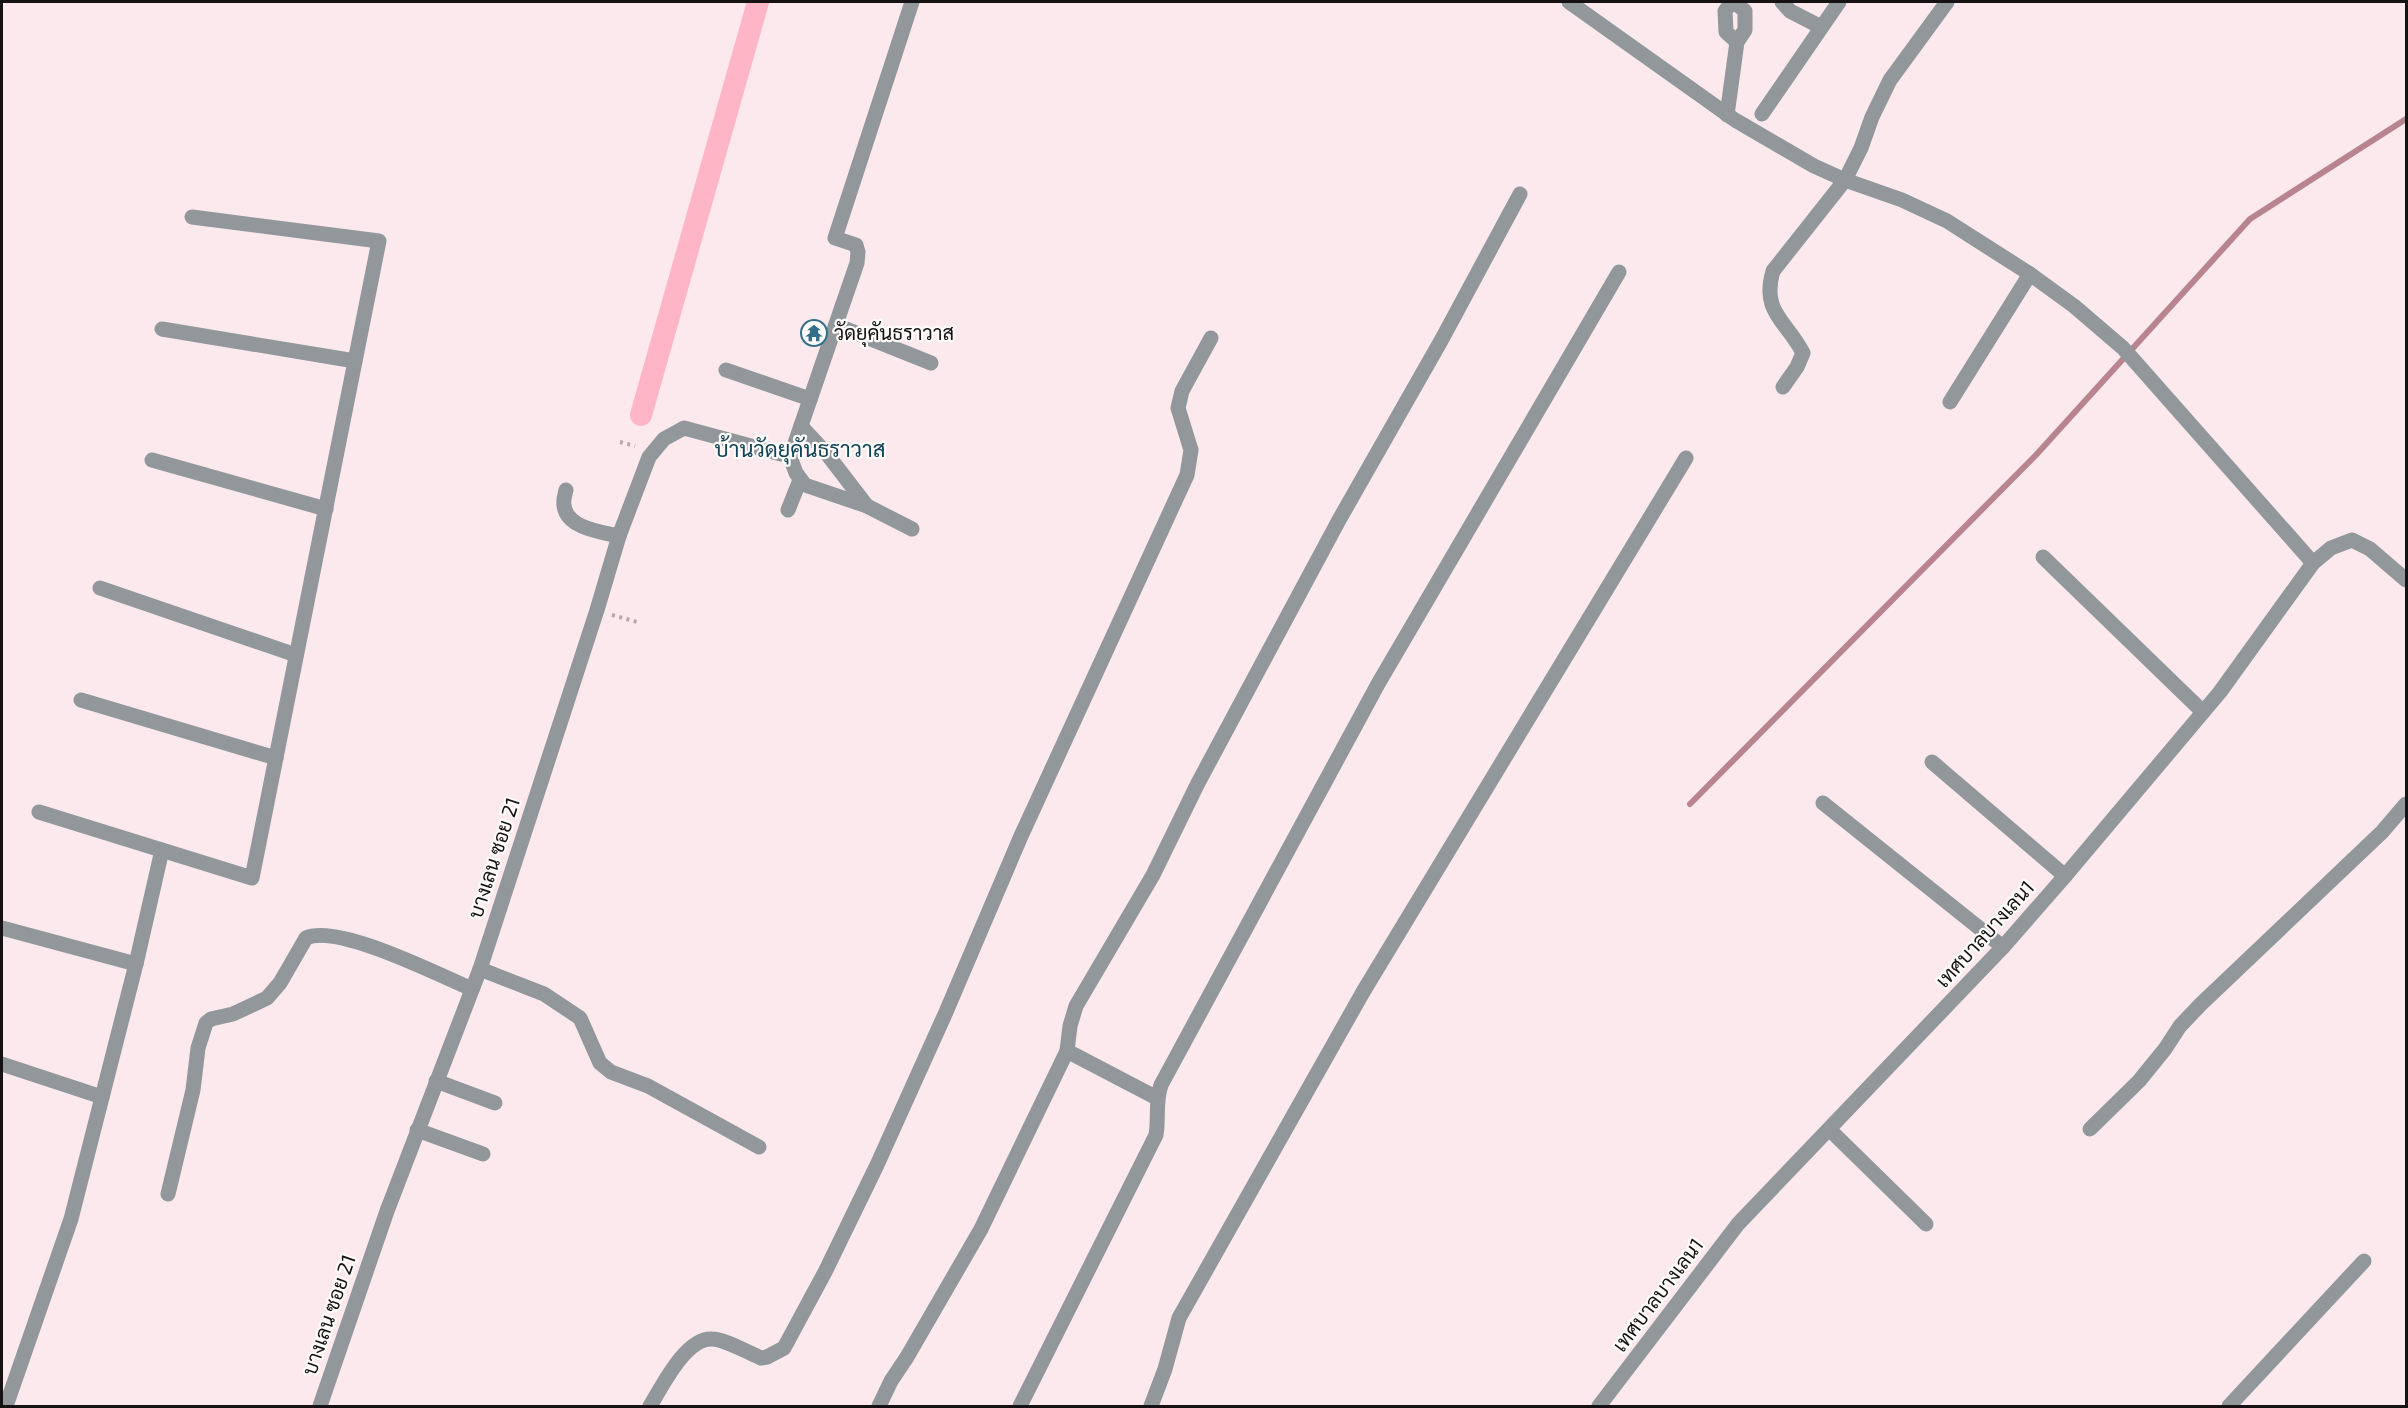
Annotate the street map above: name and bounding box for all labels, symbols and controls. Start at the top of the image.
temple icon: วัดยุคันธราวาส [799,318,829,348]
place label: วัดยุคันธราวาส [834,320,954,347]
district label: บ้านวัดยุคันธราวาส [715,435,885,465]
street label: บางเลน ซอย 21 [462,794,524,921]
street label: เทศบาลบางเลน1 [1930,875,2039,992]
street label: เทศบาลบางเลน1 [1607,1233,1708,1356]
street label: บางเลน ซอย 21 [296,1251,360,1378]

